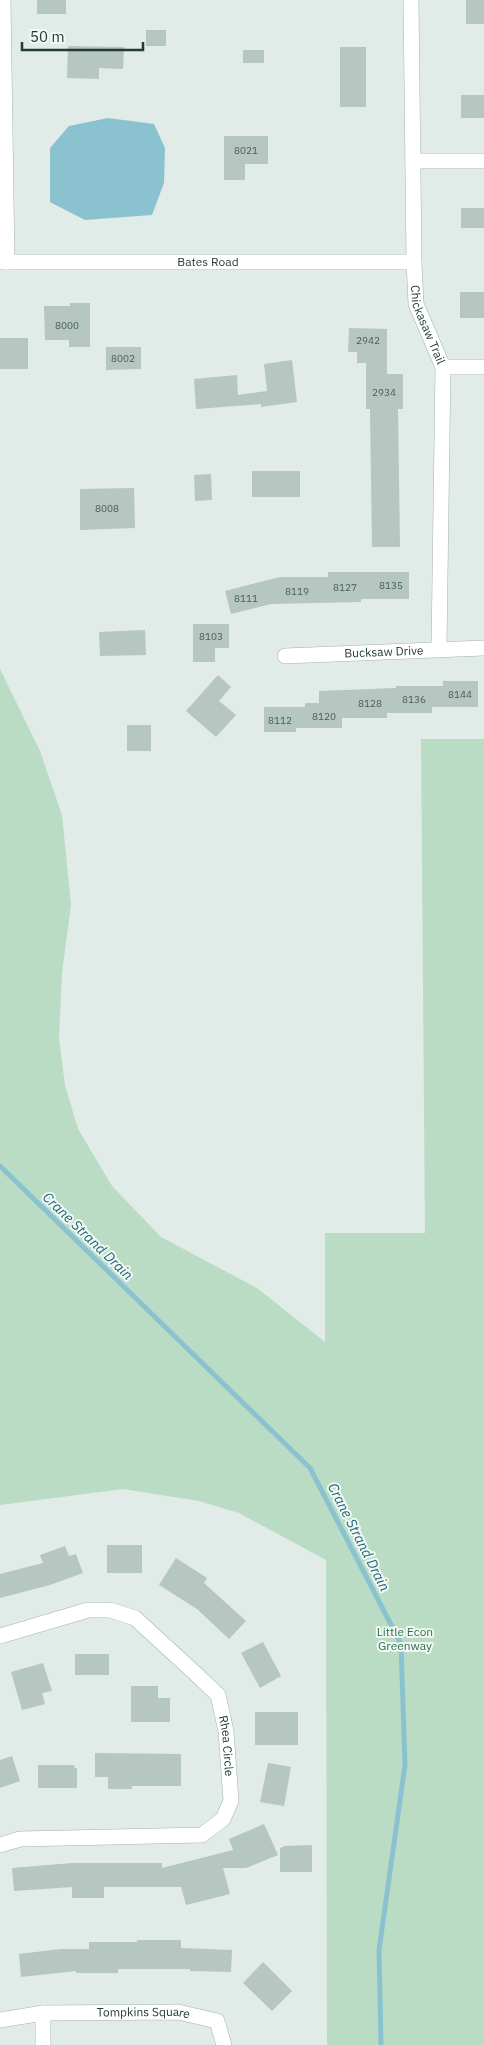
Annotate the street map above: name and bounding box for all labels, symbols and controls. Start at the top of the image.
scale bar [22,20,144,52]
text: 50 m [30,27,65,46]
house number: 8021 [234,144,258,157]
street label: Bates Road [177,254,239,269]
street label: Chickasaw Trail [408,285,449,366]
house number: 8000 [55,319,79,332]
house number: 2942 [356,334,380,347]
house number: 8002 [111,352,135,365]
house number: 2934 [372,386,396,399]
house number: 8008 [95,502,119,515]
house number: 8135 [379,579,403,592]
house number: 8127 [333,581,357,594]
house number: 8119 [285,585,309,598]
house number: 8111 [234,592,258,605]
house number: 8103 [199,630,223,643]
street label: Bucksaw Drive [344,642,424,661]
house number: 8144 [448,688,472,701]
house number: 8136 [402,693,426,706]
house number: 8128 [358,697,382,710]
house number: 8120 [312,710,336,723]
house number: 8112 [268,714,292,727]
water label: Crane Strand Drain [39,1188,137,1284]
water label: Crane Strand Drain [324,1480,394,1594]
park label: Little Econ Greenway [377,1624,433,1653]
street label: Rhea Circle [216,1714,237,1777]
street label: Tompkins Square [97,2004,192,2022]

